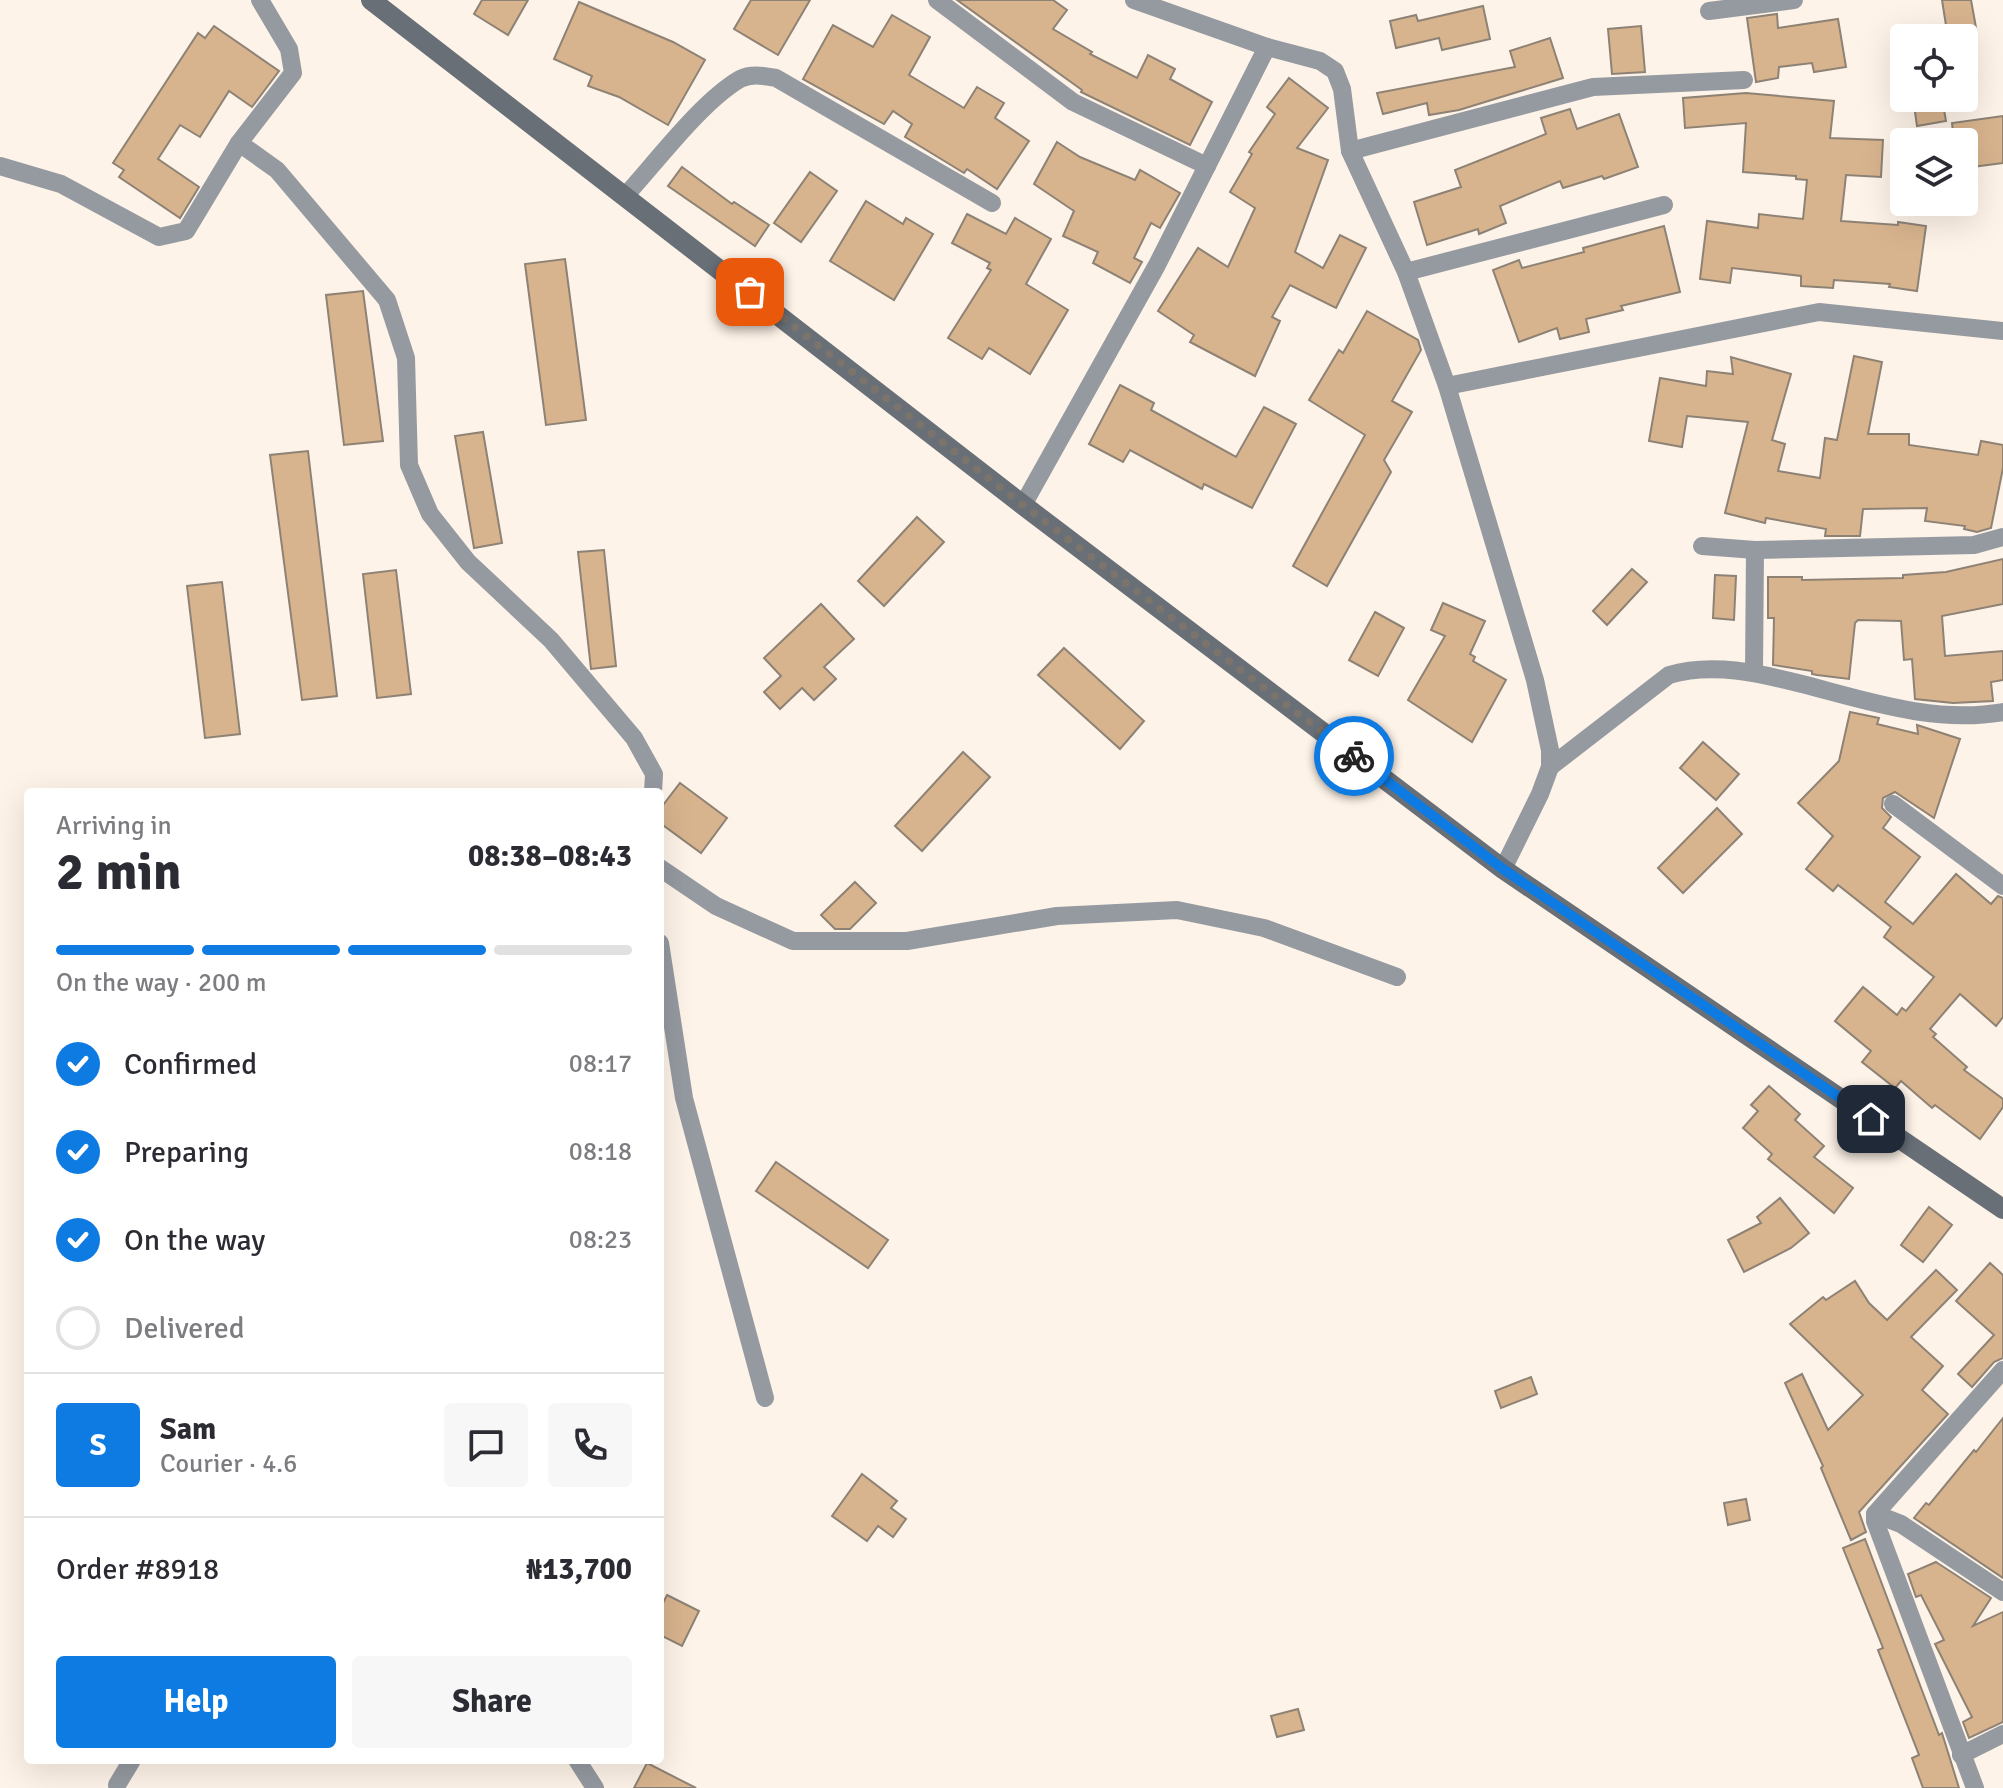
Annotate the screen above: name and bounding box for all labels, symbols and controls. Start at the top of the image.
map controls [1890,24,1978,216]
button: locate [1890,24,1978,112]
button: layers [1890,128,1978,216]
pin [716,258,784,326]
icon: bag [728,270,772,314]
courier [1314,716,1394,796]
icon: bike [1332,734,1376,778]
text: Arriving in [56,810,172,842]
text: 08:38–08:43 [468,838,632,875]
text: 2 min [56,840,182,904]
text: On the way · 200 m [56,967,266,999]
icon: check [56,1042,100,1086]
text: Confirmed [124,1046,257,1083]
text: 08:17 [569,1048,632,1080]
pin [1837,1085,1905,1153]
icon: home [1849,1097,1893,1141]
icon: check [56,1130,100,1174]
text: Preparing [124,1134,249,1171]
text: 08:18 [569,1136,632,1168]
icon: check [56,1218,100,1262]
text: On the way [124,1222,265,1259]
text: 08:23 [569,1224,632,1256]
text: Delivered [124,1310,245,1347]
button: chat [444,1403,528,1487]
button: phone [548,1403,632,1487]
text: Sam [160,1411,216,1448]
text: S [90,1427,106,1464]
text: Courier · 4.6 [160,1448,297,1480]
text: Order #8918 [56,1551,219,1588]
text: ₦13,700 [526,1551,632,1588]
button: Help [56,1656,336,1748]
button: Share [352,1656,632,1748]

